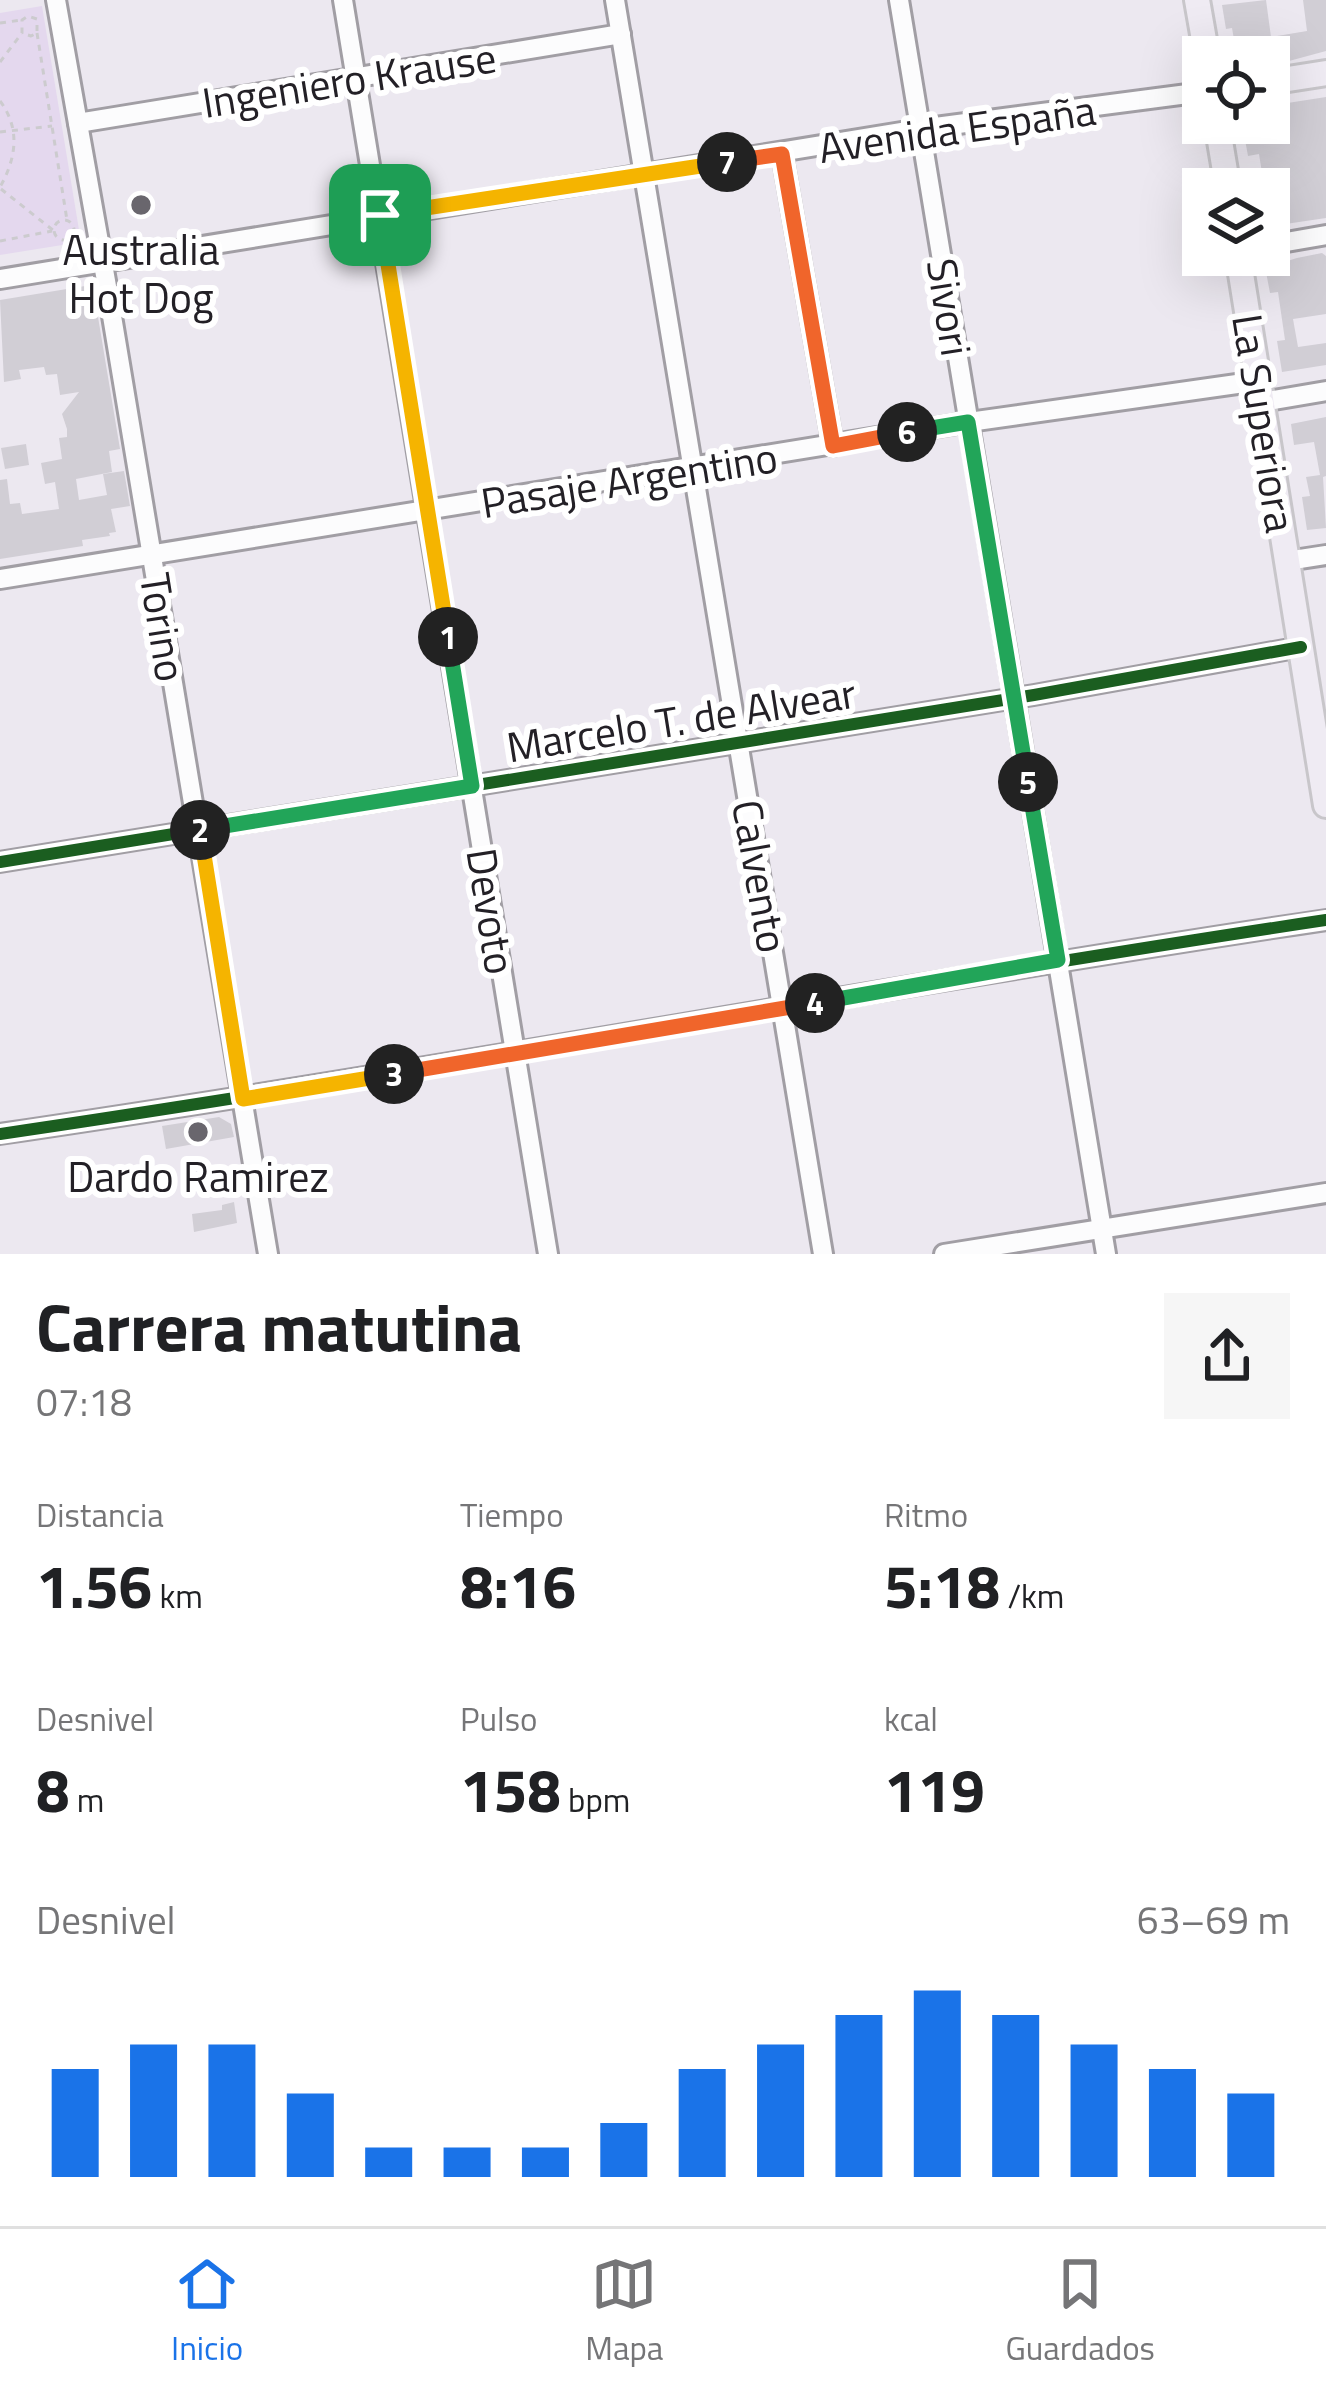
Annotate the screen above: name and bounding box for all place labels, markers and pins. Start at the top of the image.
pin: 7 [697,132,757,192]
pin [329,164,431,266]
marker: Australia Hot Dog [128,192,154,218]
place label: Australia Hot Dog [62,217,220,329]
pin: 6 [877,402,937,462]
pin: 1 [418,607,478,667]
pin: 5 [998,752,1058,812]
pin: 2 [170,800,230,860]
pin: 4 [785,973,845,1033]
pin: 3 [364,1044,424,1104]
marker: Dardo Ramirez [185,1119,211,1145]
place label: Dardo Ramirez [67,1144,329,1208]

